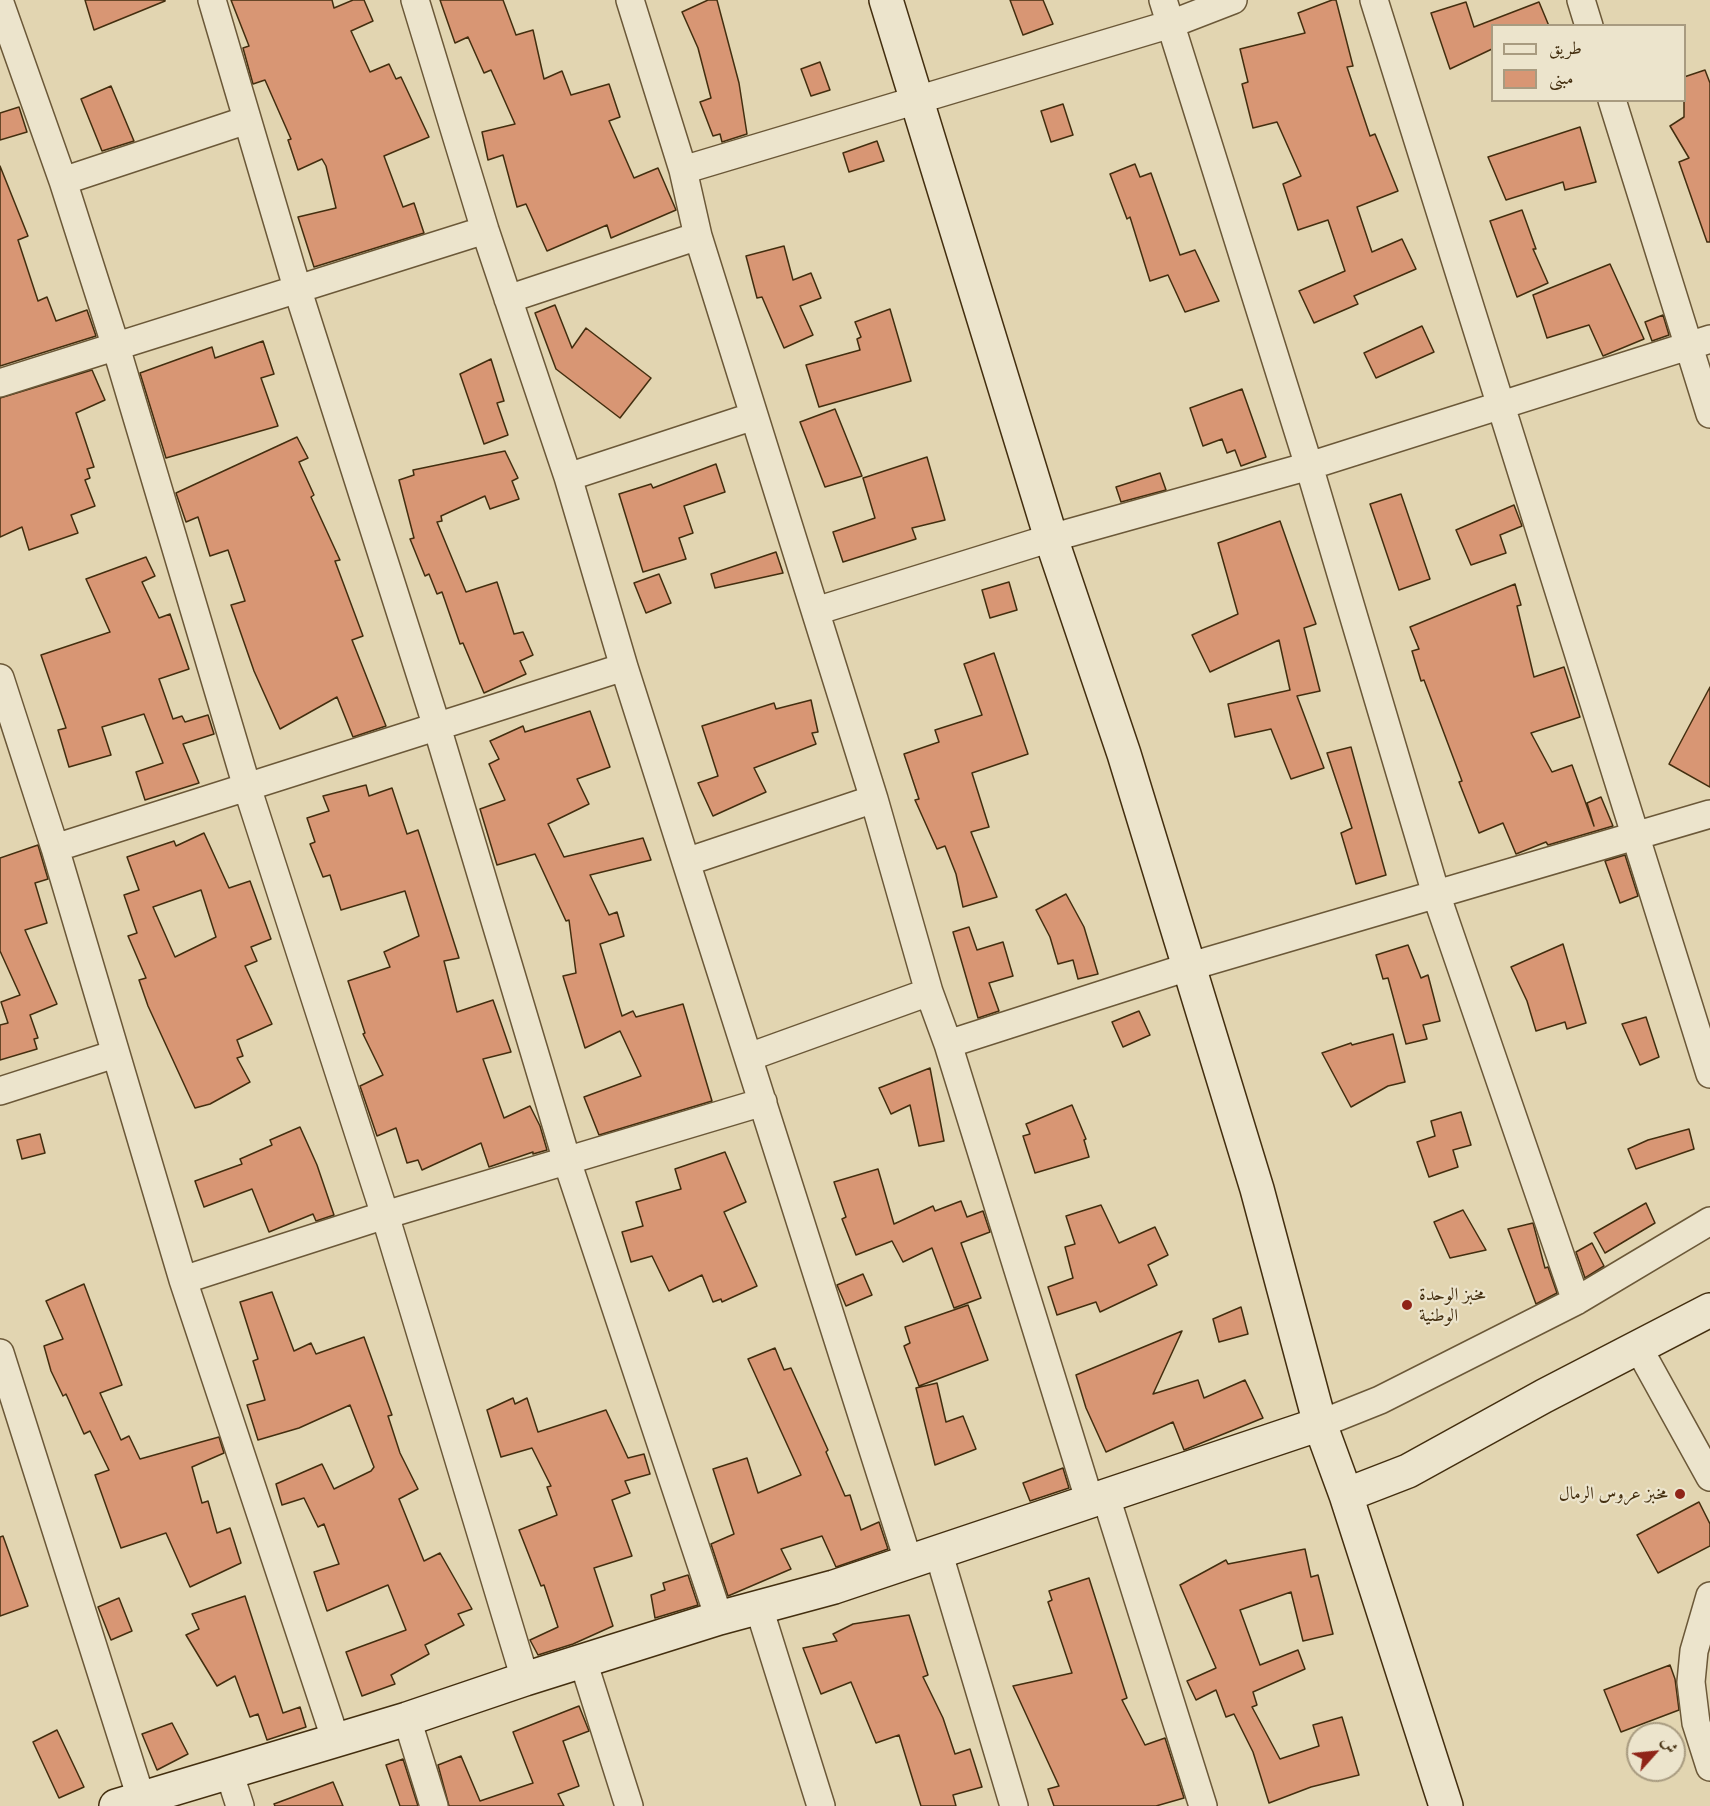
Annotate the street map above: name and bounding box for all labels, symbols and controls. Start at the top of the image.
legend [1491,24,1686,102]
text: طريق [1549,37,1582,59]
text: مبنى [1549,67,1574,89]
place label: مخبز الوحدة الوطنية [1419,1284,1486,1326]
marker: مخبز الوحدة الوطنية [1400,1298,1414,1312]
place label: مخبز عروس الرمال [1559,1483,1668,1505]
marker: مخبز عروس الرمال [1673,1487,1687,1501]
north arrow [1626,1722,1686,1782]
text: ش [1658,1733,1683,1756]

